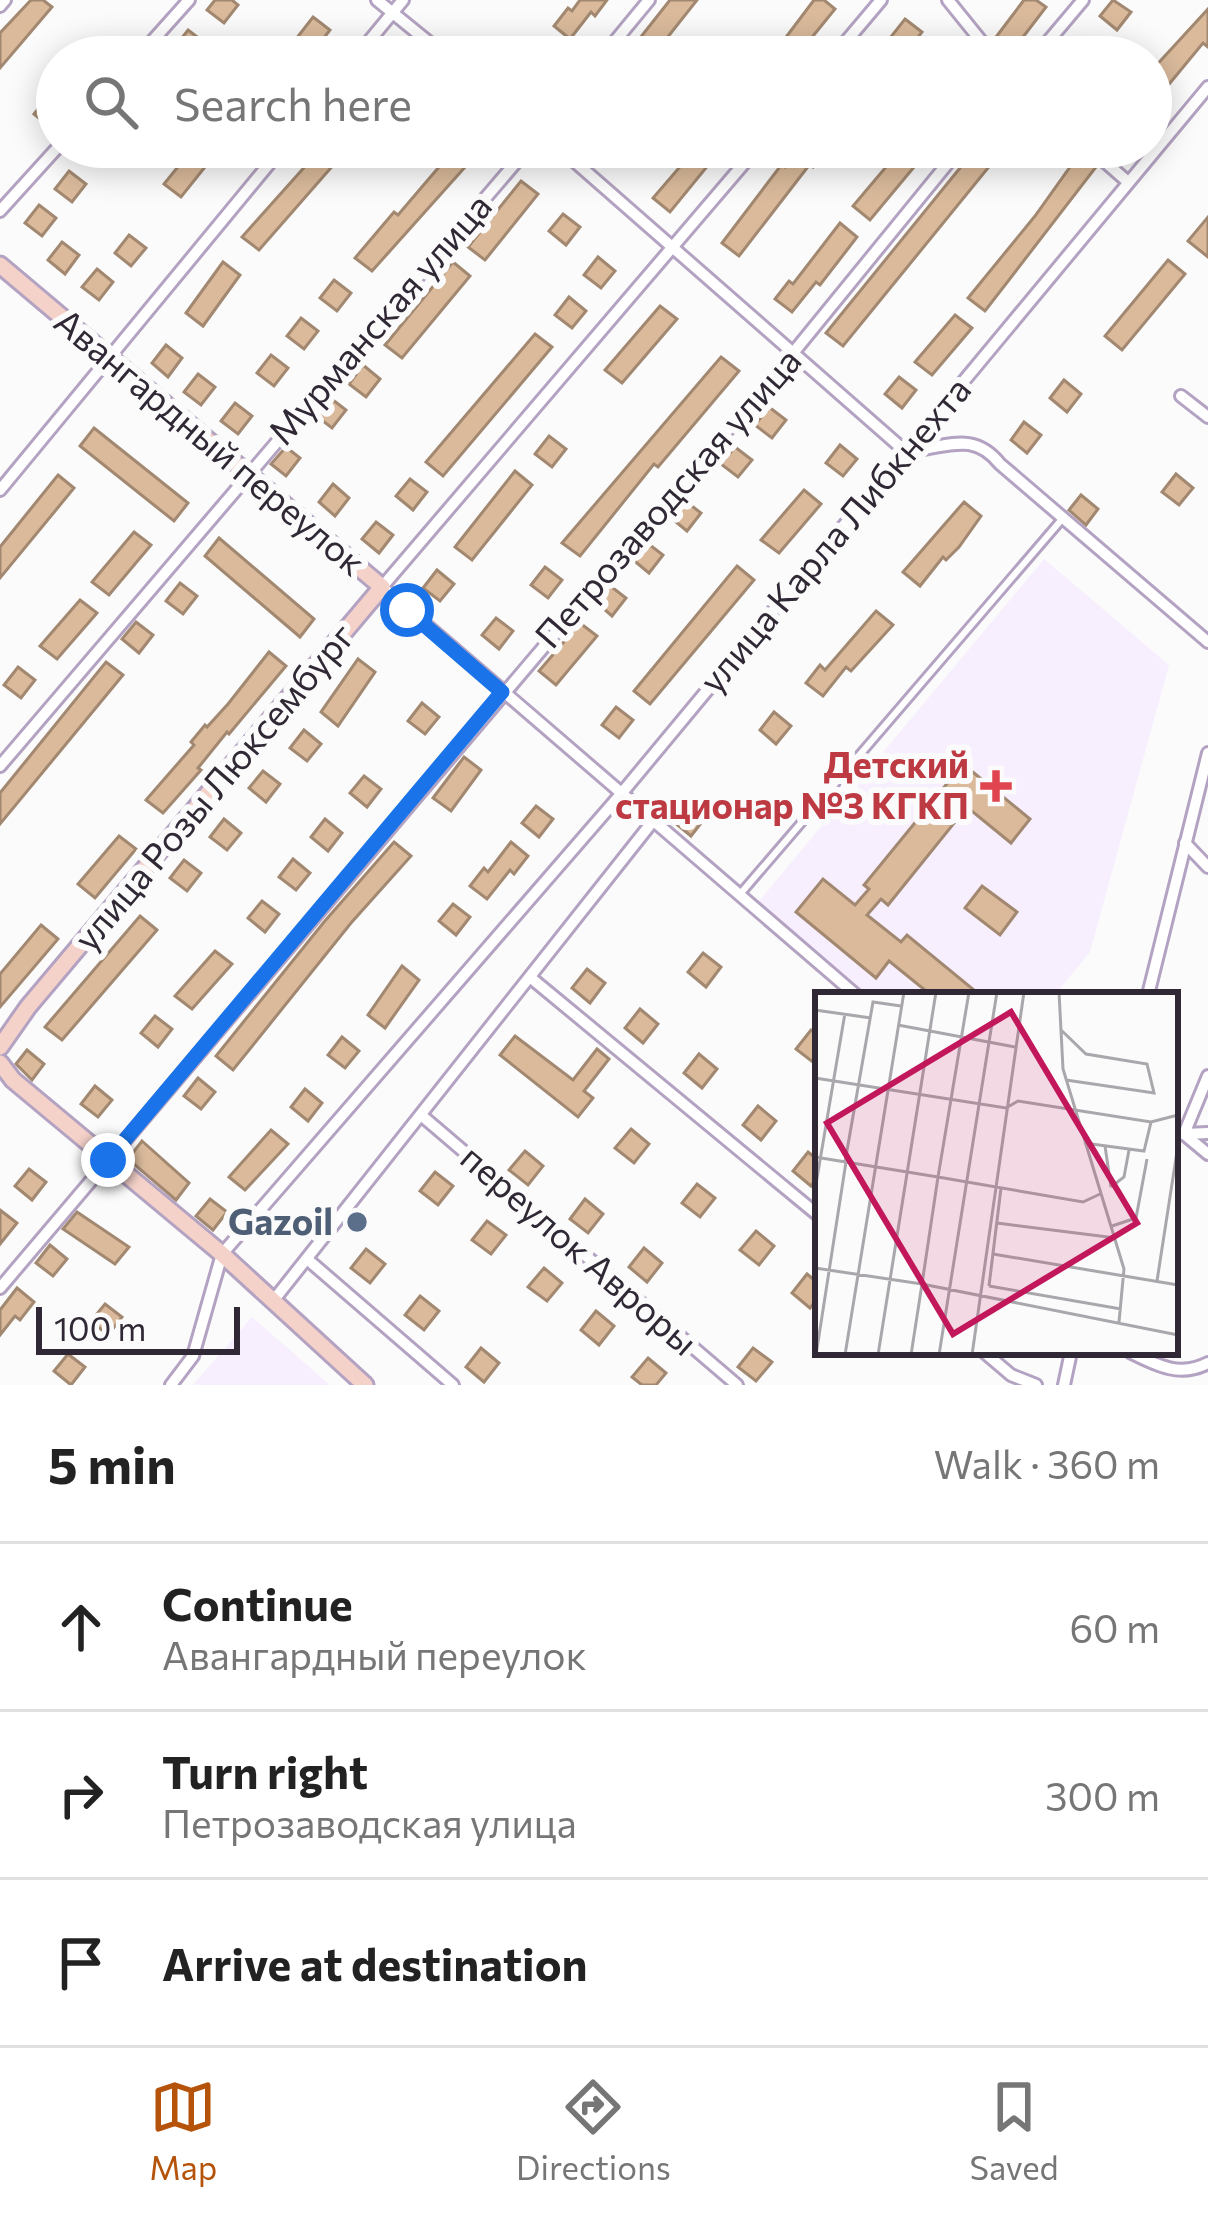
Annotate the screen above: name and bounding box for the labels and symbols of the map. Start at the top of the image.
street label: Мурманская улица [258,183,499,452]
street label: Авангардный переулок [47,298,376,583]
street label: Петрозаводская улица [524,338,809,656]
street label: улица Карла Либкнехта [688,367,978,701]
route start [380,583,434,637]
street label: улица Розы Люксембург [63,613,362,958]
place label: Детский стационар №3 КГКП [615,741,969,826]
marker: Детский стационар №3 КГКП [980,770,1012,802]
inset map [815,992,1178,1355]
route end [81,1133,135,1187]
street label: переулок Авроры [453,1134,707,1363]
place label: Gazoil [228,1198,333,1242]
marker: Gazoil [344,1209,370,1235]
scale bar [36,1301,240,1354]

